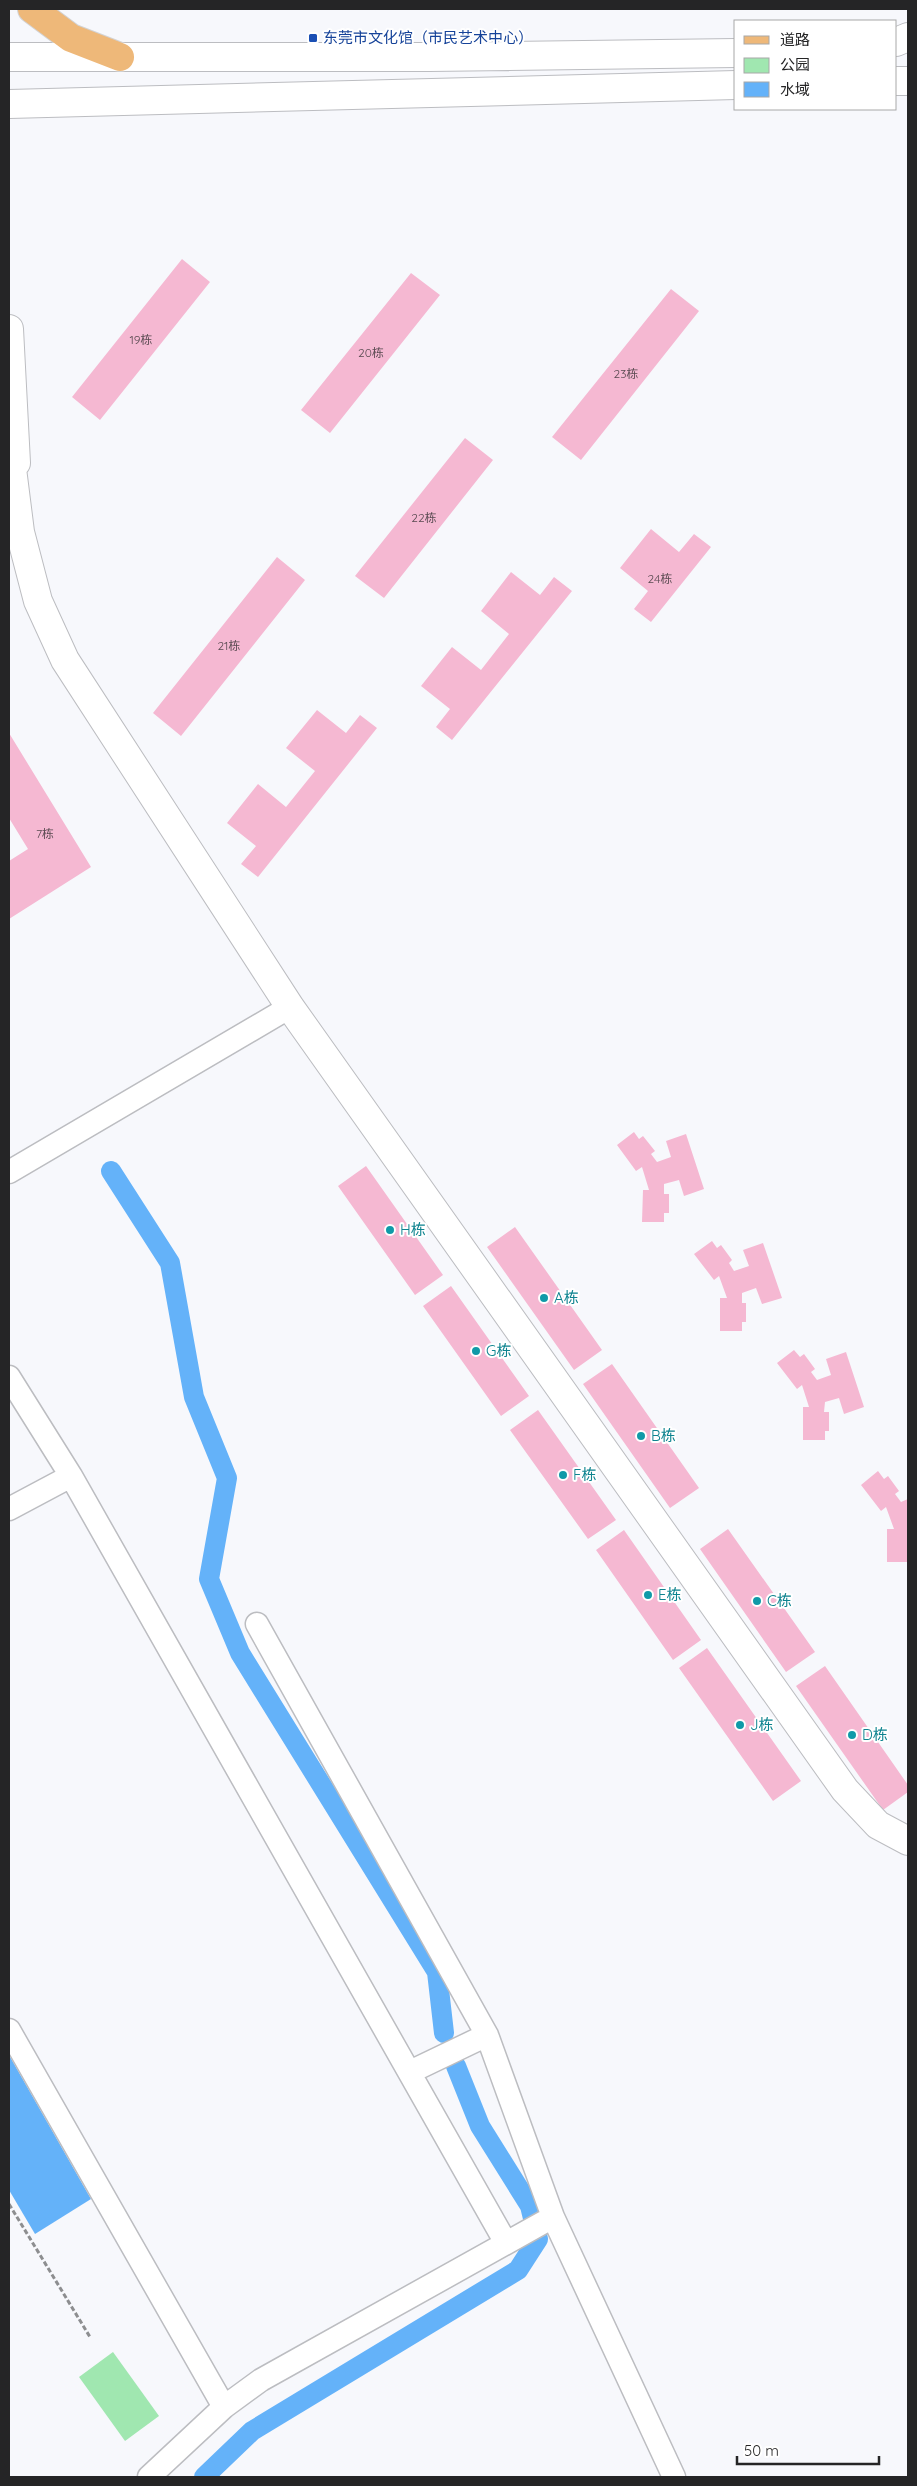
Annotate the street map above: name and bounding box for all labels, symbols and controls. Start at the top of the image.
legend [734,20,897,110]
place label: 东莞市文化馆（市民艺术中心） [323,28,533,47]
text: 道路 [780,30,810,49]
marker: 东莞市文化馆（市民艺术中心） [307,32,319,44]
text: 公园 [780,55,810,74]
text: 水域 [780,80,810,99]
house number: 19栋 [129,332,153,347]
house number: 20栋 [358,345,384,360]
house number: 23栋 [614,366,638,381]
house number: 22栋 [411,510,437,525]
house number: 24栋 [648,571,672,586]
house number: 21栋 [217,638,241,653]
house number: 7栋 [36,826,54,841]
place label: H栋 [400,1220,426,1239]
marker: H栋 [384,1224,396,1236]
place label: A栋 [554,1288,579,1307]
marker: A栋 [538,1292,550,1304]
place label: G栋 [486,1341,511,1360]
marker: G栋 [470,1345,482,1357]
place label: B栋 [651,1426,676,1445]
marker: B栋 [635,1430,647,1442]
place label: F栋 [573,1465,597,1484]
marker: F栋 [557,1469,569,1481]
place label: E栋 [658,1585,682,1604]
marker: E栋 [642,1589,654,1601]
place label: C栋 [767,1591,792,1610]
marker: C栋 [751,1595,763,1607]
place label: J栋 [750,1715,774,1734]
marker: J栋 [734,1719,746,1731]
place label: D栋 [862,1725,888,1744]
marker: D栋 [846,1729,858,1741]
scale bar [737,2434,880,2466]
text: 50 m [744,2441,779,2460]

